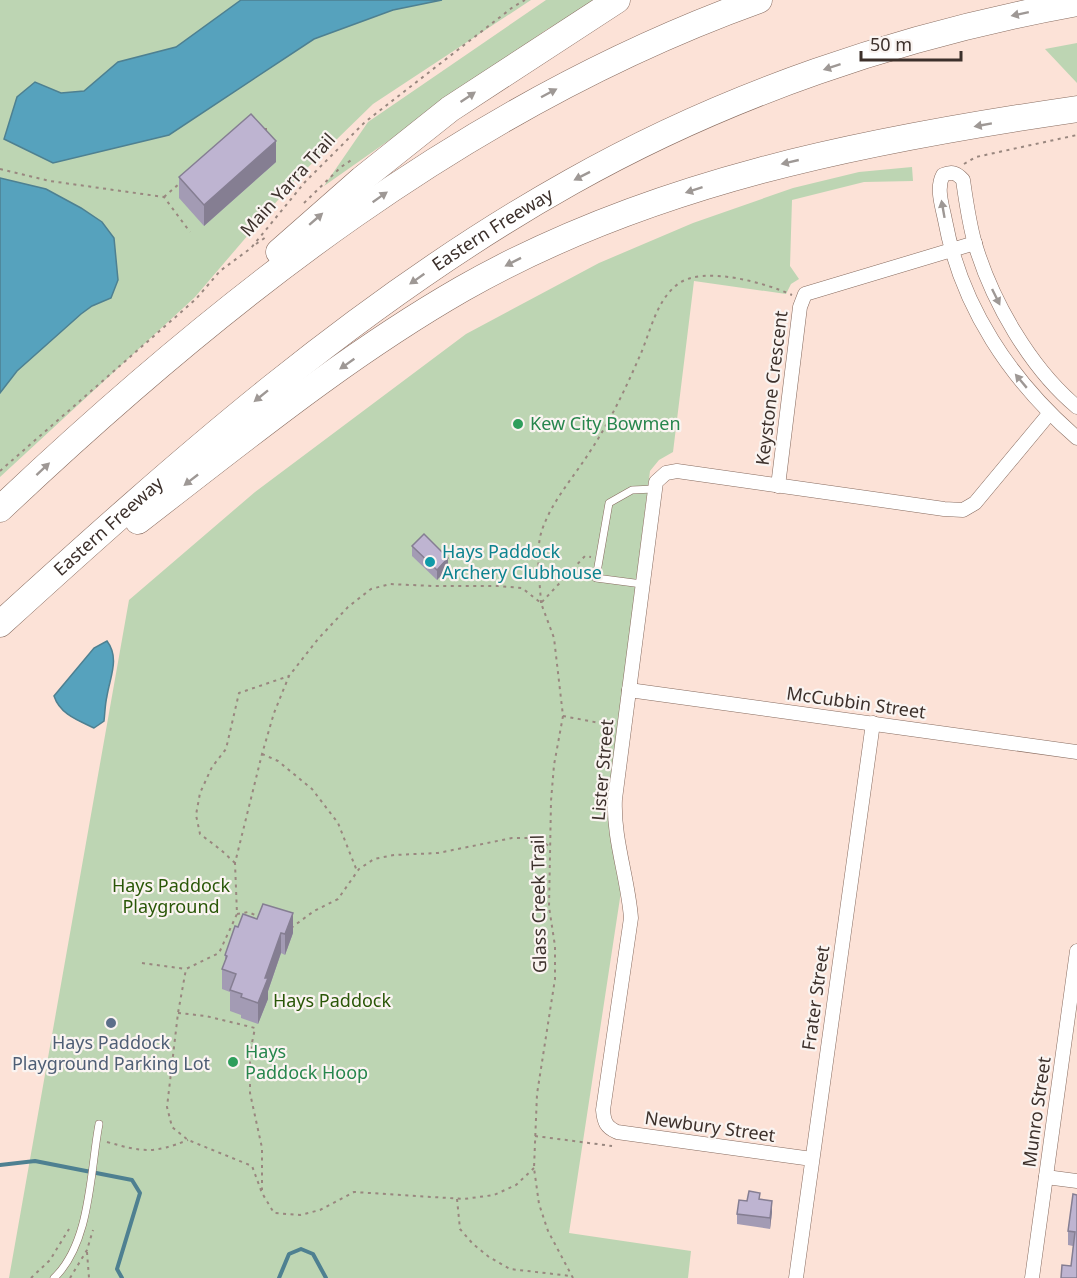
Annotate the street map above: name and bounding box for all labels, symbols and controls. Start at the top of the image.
one-way arrow [1010,10,1029,20]
scale bar [861,24,962,62]
text: 50 m [870,32,912,56]
one-way arrow [823,62,841,72]
one-way arrow [540,89,557,98]
one-way arrow [460,92,476,103]
one-way arrow [973,120,992,129]
street label: Main Yarra Trail [234,128,340,241]
one-way arrow [781,158,799,168]
one-way arrow [574,171,591,181]
street label: Eastern Freeway [427,181,558,276]
one-way arrow [685,185,703,195]
one-way arrow [372,192,388,203]
one-way arrow [938,200,947,219]
one-way arrow [308,213,323,226]
one-way arrow [504,257,521,267]
one-way arrow [409,273,425,285]
one-way arrow [992,289,1001,306]
street label: Keystone Crescent [750,309,792,467]
one-way arrow [339,358,355,370]
one-way arrow [1015,373,1028,389]
one-way arrow [254,390,269,402]
place label: Kew City Bowmen [530,411,681,435]
marker: Kew City Bowmen [511,417,525,431]
one-way arrow [35,463,50,476]
street label: Eastern Freeway [48,470,168,581]
one-way arrow [183,474,198,486]
place label: Hays Paddock Archery Clubhouse [442,539,602,584]
marker: Hays Paddock Archery Clubhouse [423,555,437,569]
street label: McCubbin Street [785,680,928,724]
street label: Lister Street [586,718,618,822]
street label: Glass Creek Trail [525,835,551,973]
park label: Hays Paddock Playground [112,873,230,918]
street label: Frater Street [796,943,834,1052]
park label: Hays Paddock [273,988,391,1012]
marker: Hays Paddock Playground Parking Lot [104,1016,118,1030]
place label: Hays Paddock Playground Parking Lot [12,1030,211,1075]
place label: Hays Paddock Hoop [245,1039,368,1084]
marker: Hays Paddock Hoop [226,1055,240,1069]
street label: Munro Street [1016,1055,1056,1169]
street label: Newbury Street [643,1105,777,1147]

